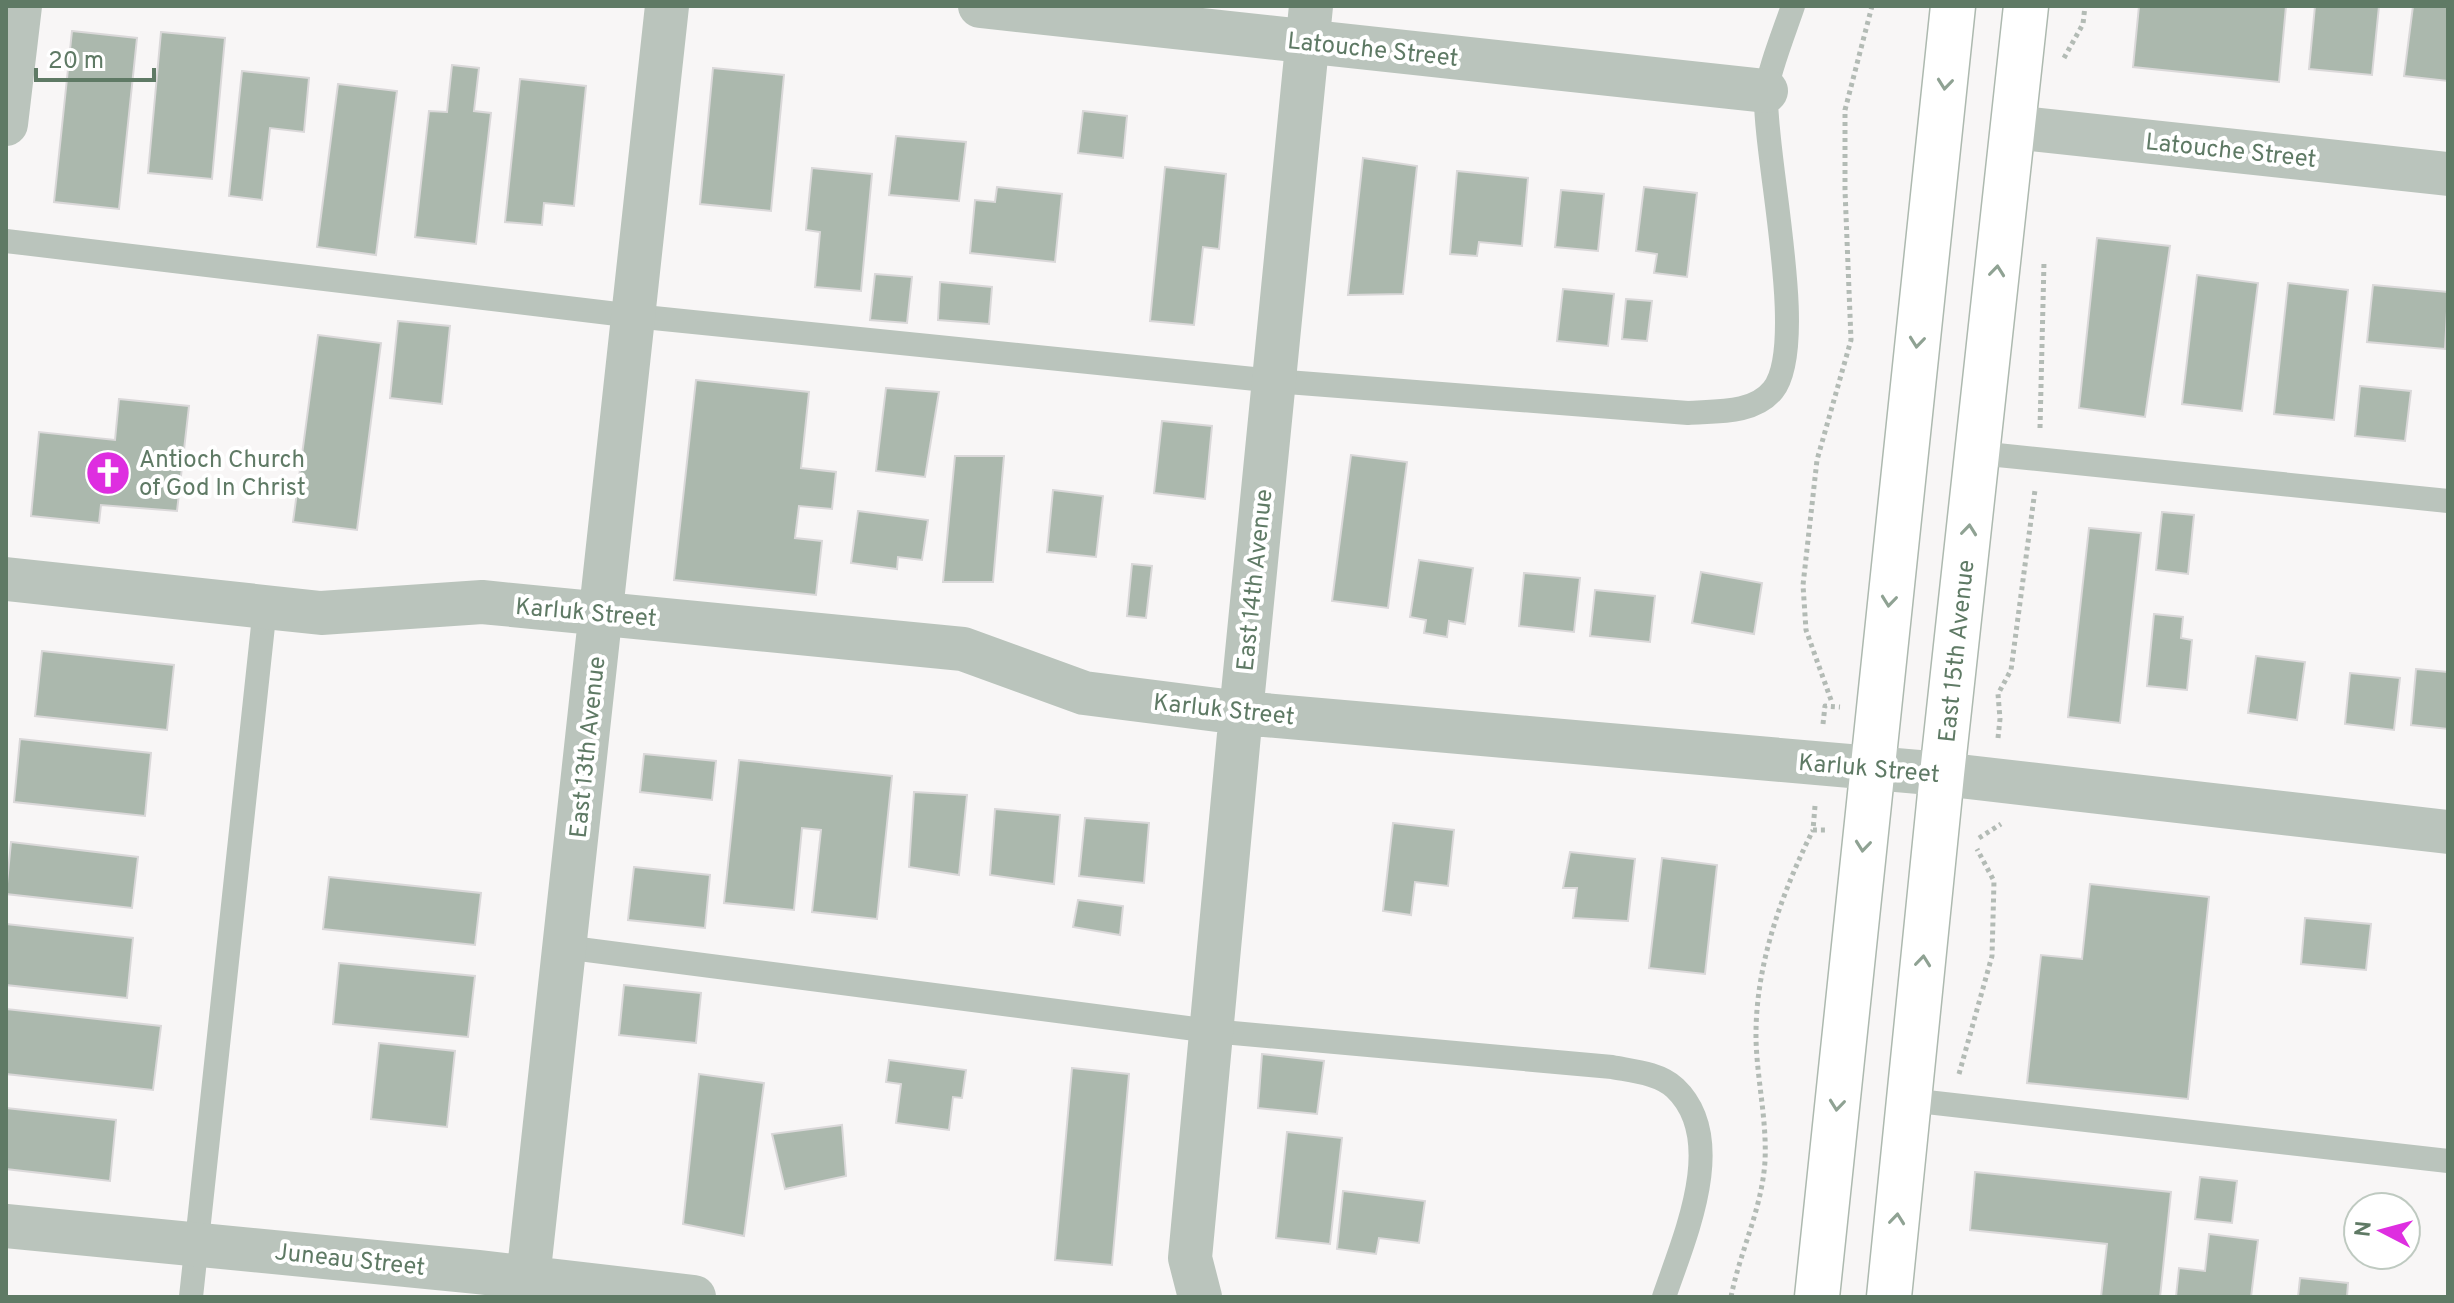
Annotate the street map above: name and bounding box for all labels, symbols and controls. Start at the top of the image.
street label: Latouche Street [1286,27,1460,75]
scale bar [36,32,154,82]
text: 20 m [48,47,104,77]
one-way arrow [1936,77,1953,90]
street label: Latouche Street [2144,128,2318,176]
one-way arrow [1989,265,2006,278]
one-way arrow [1908,336,1925,349]
place label: Antioch Church of God In Christ [139,446,306,504]
church icon: Antioch Church of God In Christ [84,449,132,497]
street label: East 14th Avenue [1232,488,1280,673]
one-way arrow [1961,523,1978,536]
street label: East 15th Avenue [1933,558,1982,744]
street label: Karluk Street [514,593,658,635]
one-way arrow [1881,595,1898,608]
street label: East 13th Avenue [565,655,613,840]
street label: Karluk Street [1152,689,1296,733]
street label: Karluk Street [1797,749,1941,791]
one-way arrow [1855,840,1872,853]
one-way arrow [1915,954,1932,967]
one-way arrow [1828,1099,1845,1112]
north arrow [2342,1191,2422,1271]
one-way arrow [1888,1212,1905,1225]
text: N [2350,1220,2379,1238]
street label: Juneau Street [273,1238,427,1284]

